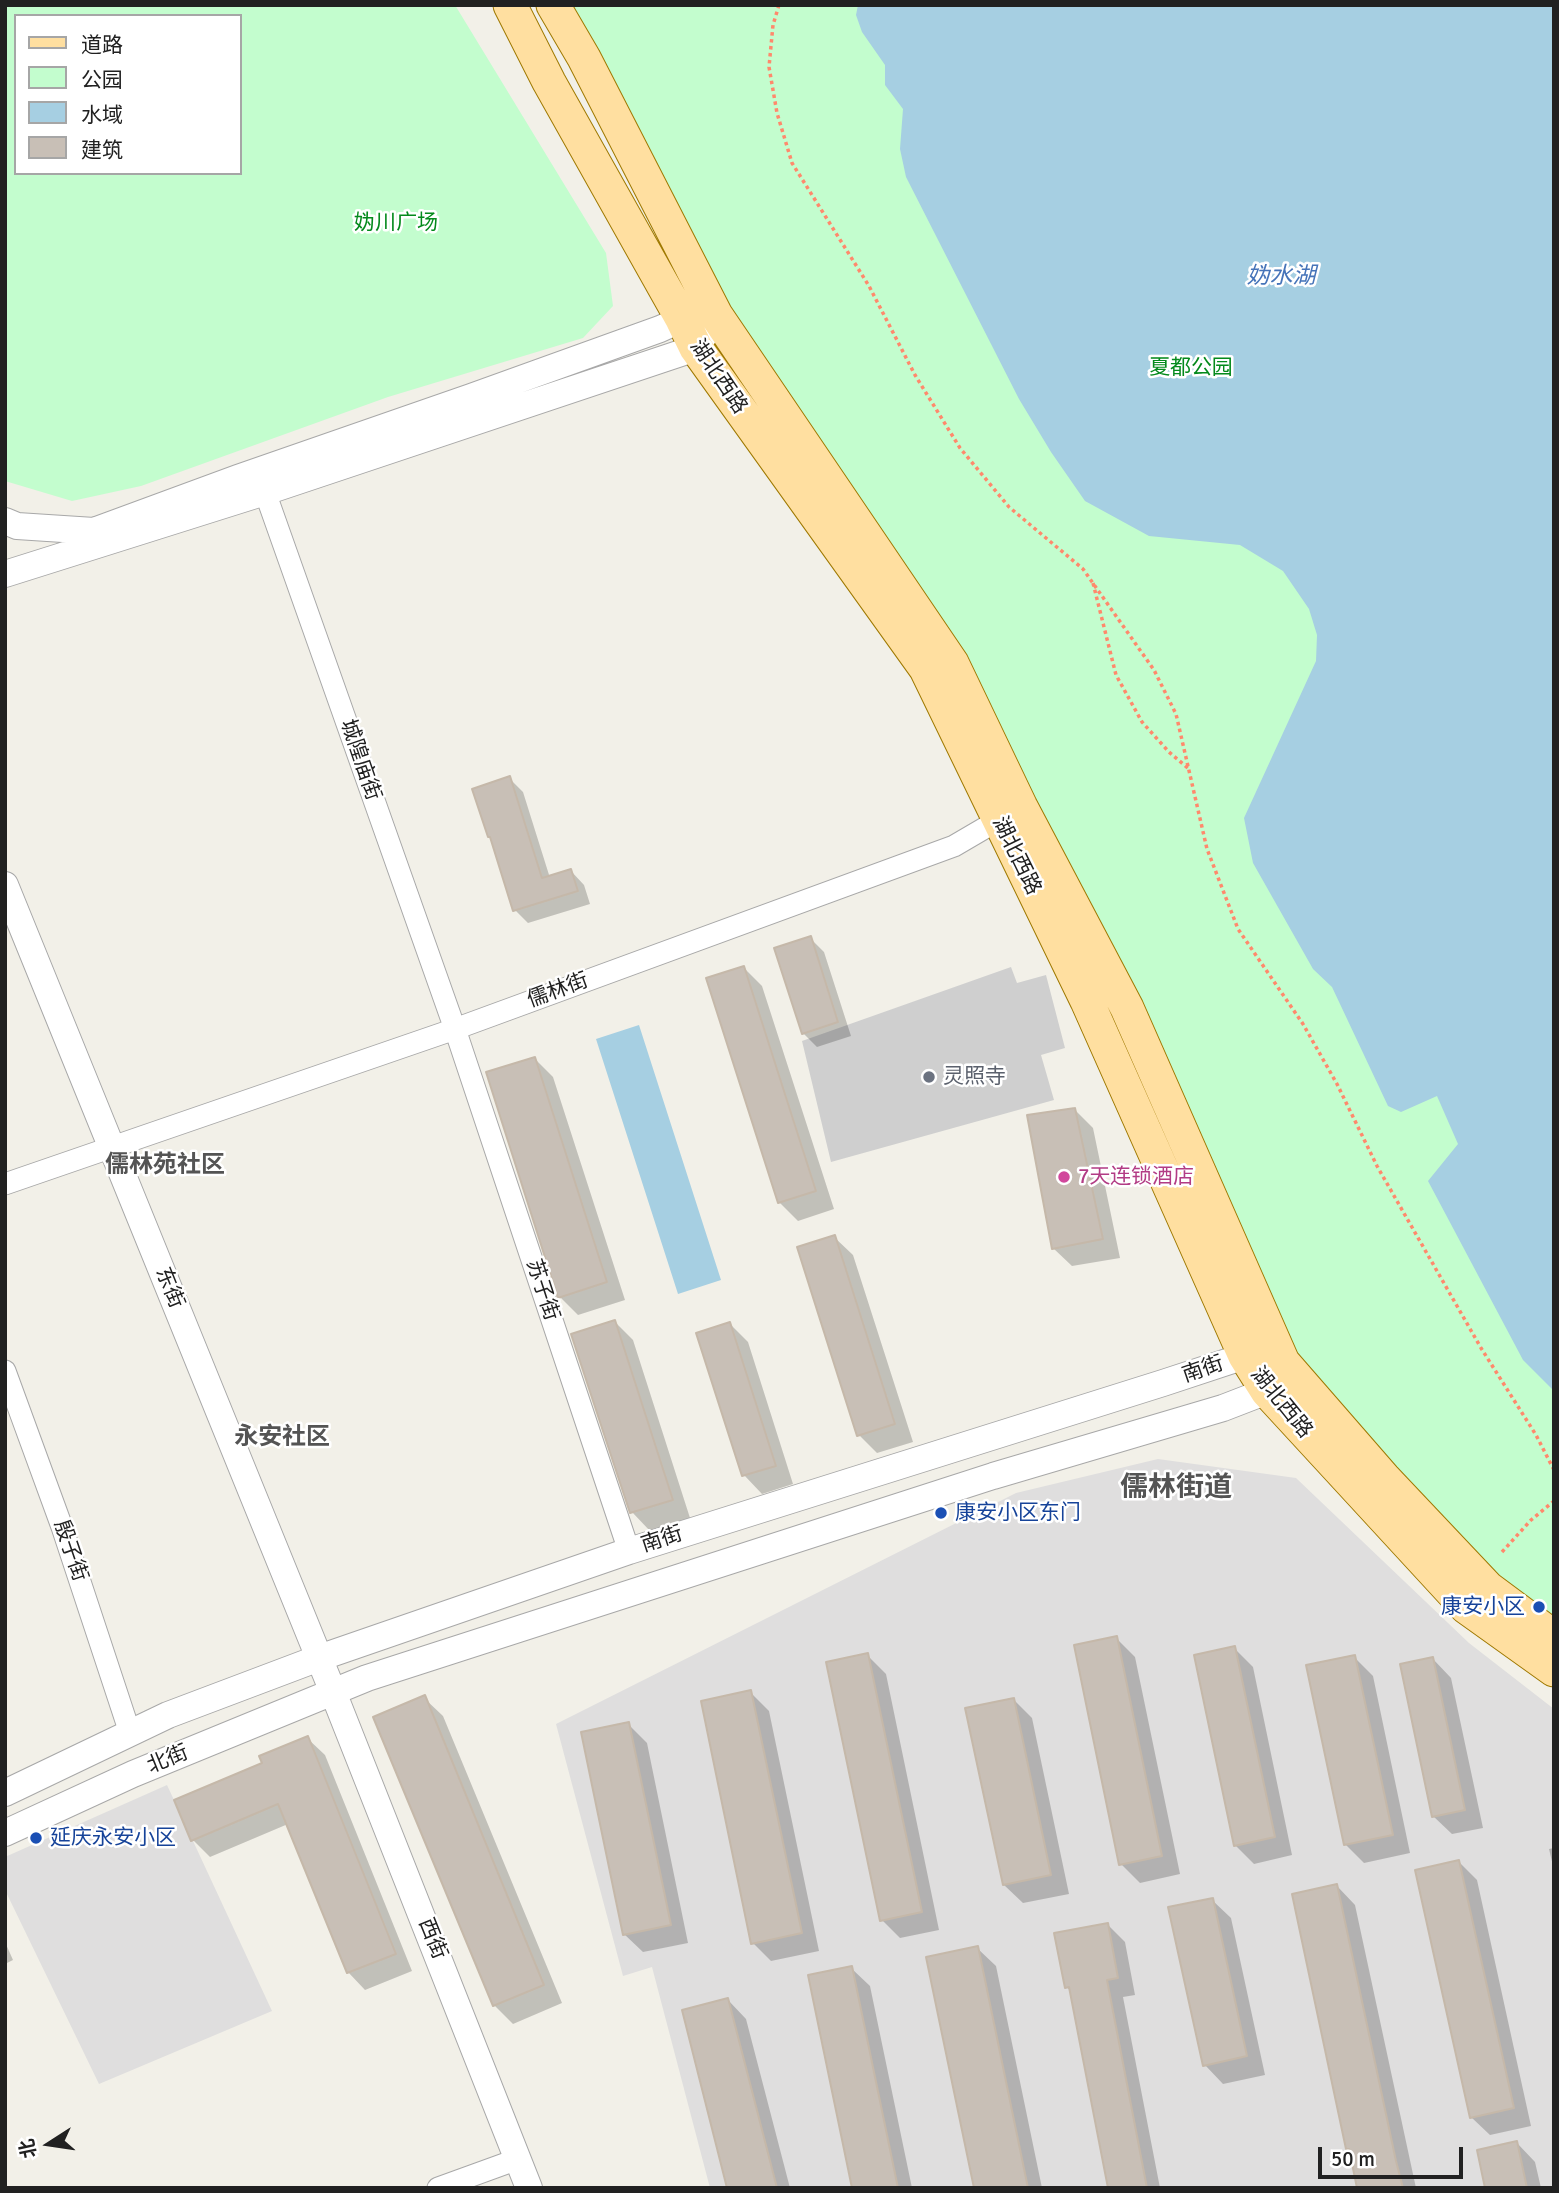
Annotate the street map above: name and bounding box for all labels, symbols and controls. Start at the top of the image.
legend [14,14,242,175]
text: 道路 [81,32,123,58]
text: 公园 [81,67,123,93]
text: 水域 [81,102,123,128]
text: 建筑 [81,137,123,163]
park label: 妫川广场 [354,210,438,236]
water label: 妫水湖 [1247,263,1315,291]
street label: 湖北西路 [684,335,752,419]
park label: 夏都公园 [1149,355,1233,381]
street label: 城隍庙街 [334,716,386,804]
street label: 湖北西路 [986,813,1046,899]
street label: 儒林街 [524,968,592,1014]
place label: 灵照寺 [943,1064,1006,1090]
marker: 灵照寺 [921,1069,937,1085]
district label: 儒林苑社区 [105,1152,225,1180]
place label: 7天连锁酒店 [1078,1164,1194,1190]
marker: 7天连锁酒店 [1056,1169,1072,1185]
street label: 苏子街 [520,1256,564,1324]
street label: 东街 [149,1264,189,1312]
street label: 南街 [1179,1351,1227,1389]
street label: 湖北西路 [1245,1362,1317,1444]
district label: 永安社区 [234,1424,330,1452]
district label: 儒林街道 [1120,1472,1232,1506]
place label: 康安小区东门 [955,1500,1081,1526]
marker: 康安小区东门 [933,1505,949,1521]
street label: 殷子街 [48,1517,92,1585]
street label: 南街 [638,1522,686,1558]
place label: 康安小区 [1441,1594,1525,1620]
marker: 康安小区 [1531,1599,1547,1615]
street label: 北街 [144,1740,192,1780]
place label: 延庆永安小区 [50,1825,176,1851]
marker: 延庆永安小区 [28,1830,44,1846]
street label: 西街 [412,1915,452,1963]
north arrow [14,2109,84,2179]
scale bar [1321,2134,1466,2178]
text: 北 [15,2137,42,2160]
text: 50 m [1331,2146,1375,2172]

